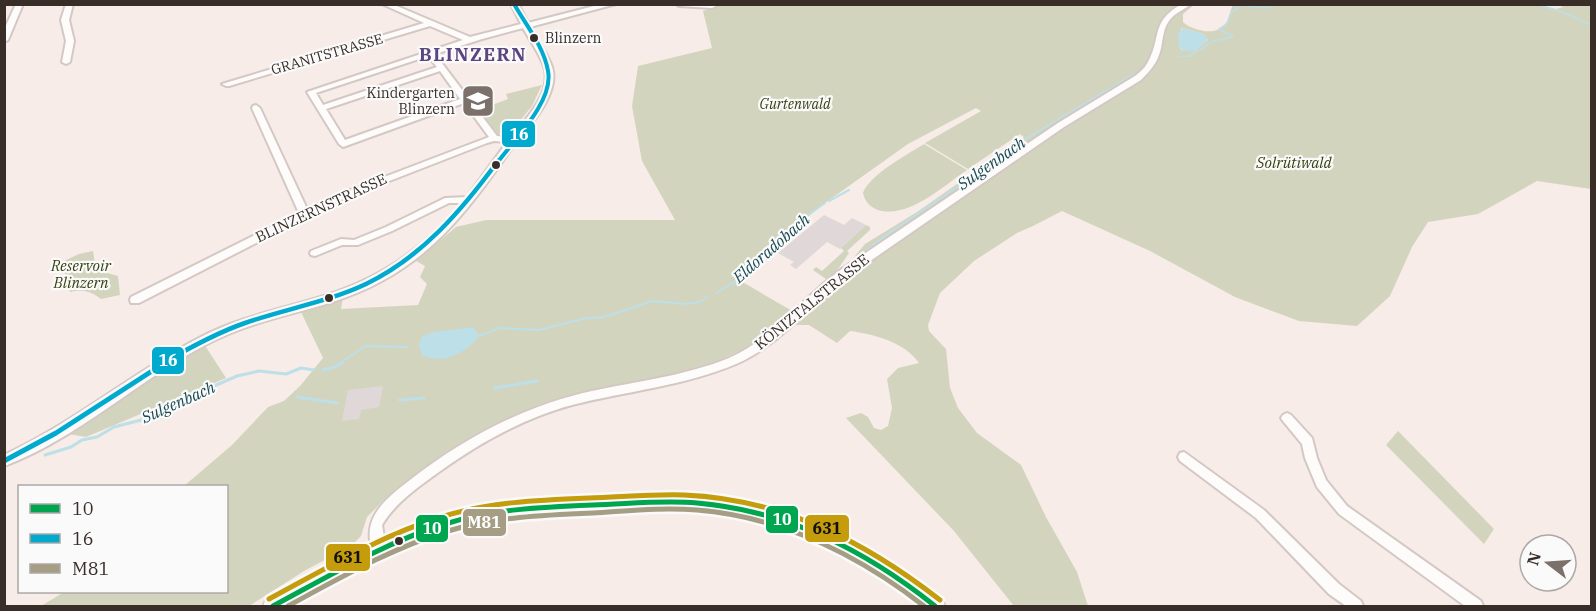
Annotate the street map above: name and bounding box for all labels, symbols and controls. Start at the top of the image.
street label: GRANITSTRASSE [269,29,385,79]
place label: Blinzern [545,29,602,47]
marker: Blinzern [528,32,540,44]
district label: BLINZERN [419,43,527,66]
school or university icon: Kindergarten Blinzern [460,83,496,119]
place label: Kindergarten Blinzern [367,84,455,118]
park label: Gurtenwald [759,95,831,113]
line badge: 16 [501,120,536,148]
text: 16 [509,124,529,144]
water label: Sulgenbach [952,132,1029,194]
park label: Solrütiwald [1255,153,1333,172]
unlabelled marker [490,159,502,171]
street label: BLINZERNSTRASSE [252,169,390,246]
water label: Eldoradobach [728,209,814,287]
street label: KÖNIZTALSTRASSE [751,250,873,354]
park label: Reservoir Blinzern [50,256,111,292]
unlabelled marker [323,292,335,304]
line badge: 16 [151,346,185,375]
text: 16 [158,350,178,370]
water label: Sulgenbach [137,377,218,428]
legend [18,485,228,593]
text: 10 [72,497,94,520]
line badge: 10 [765,505,799,534]
line badge: M81 [462,508,507,537]
text: 10 [772,509,792,529]
text: M81 [467,512,501,532]
line badge: 10 [415,514,449,543]
line badge: 631 [804,514,850,543]
text: 10 [422,518,442,538]
text: 631 [813,518,841,538]
text: 16 [72,527,94,550]
north arrow [1518,533,1578,593]
unlabelled marker [393,535,405,547]
line badge: 631 [325,543,371,572]
text: 631 [334,547,362,567]
text: N [1522,550,1545,568]
text: M81 [72,557,109,580]

